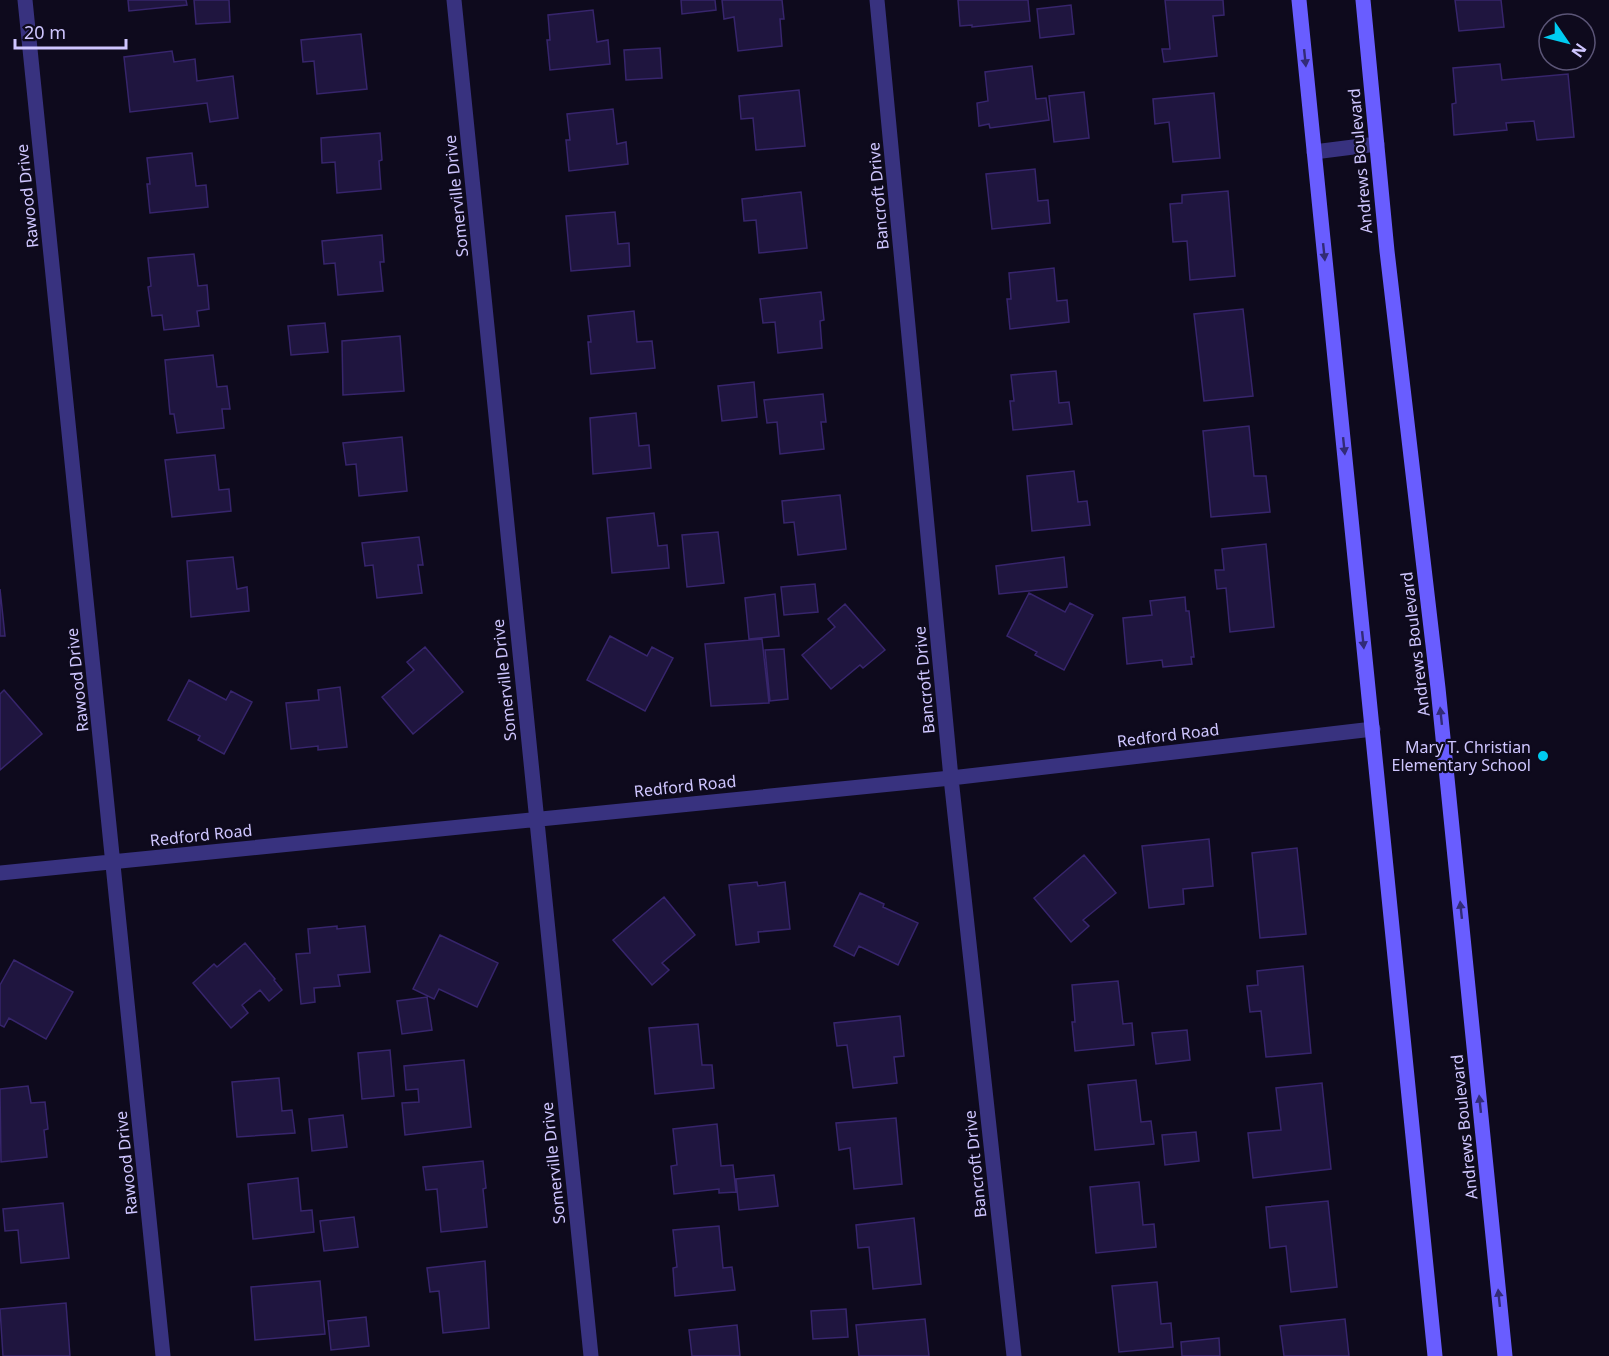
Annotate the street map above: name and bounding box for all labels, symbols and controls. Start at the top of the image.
scale bar [15,12,126,50]
north arrow [1537,12,1597,72]
text: 20 m [24,20,66,44]
text: N [1567,39,1592,62]
one-way arrow [1300,49,1310,68]
street label: Andrews Boulevard [1343,88,1377,234]
street label: Somerville Drive [439,134,473,258]
street label: Bancroft Drive [862,141,894,251]
street label: Rawood Drive [11,143,43,249]
one-way arrow [1319,243,1329,262]
one-way arrow [1339,437,1349,456]
street label: Andrews Boulevard [1395,571,1435,717]
street label: Somerville Drive [487,618,521,742]
street label: Bancroft Drive [908,625,940,735]
street label: Rawood Drive [61,627,93,733]
one-way arrow [1358,631,1368,650]
one-way arrow [1436,706,1446,725]
street label: Redford Road [1116,718,1220,752]
place label: Mary T. Christian Elementary School [1392,736,1531,776]
marker: Mary T. Christian Elementary School [1536,749,1550,763]
street label: Redford Road [633,770,737,802]
street label: Redford Road [149,819,253,851]
one-way arrow [1456,900,1466,919]
street label: Andrews Boulevard [1445,1054,1483,1200]
one-way arrow [1475,1094,1485,1113]
street label: Somerville Drive [536,1101,570,1225]
street label: Bancroft Drive [958,1109,992,1219]
street label: Rawood Drive [110,1110,142,1216]
one-way arrow [1495,1288,1504,1307]

